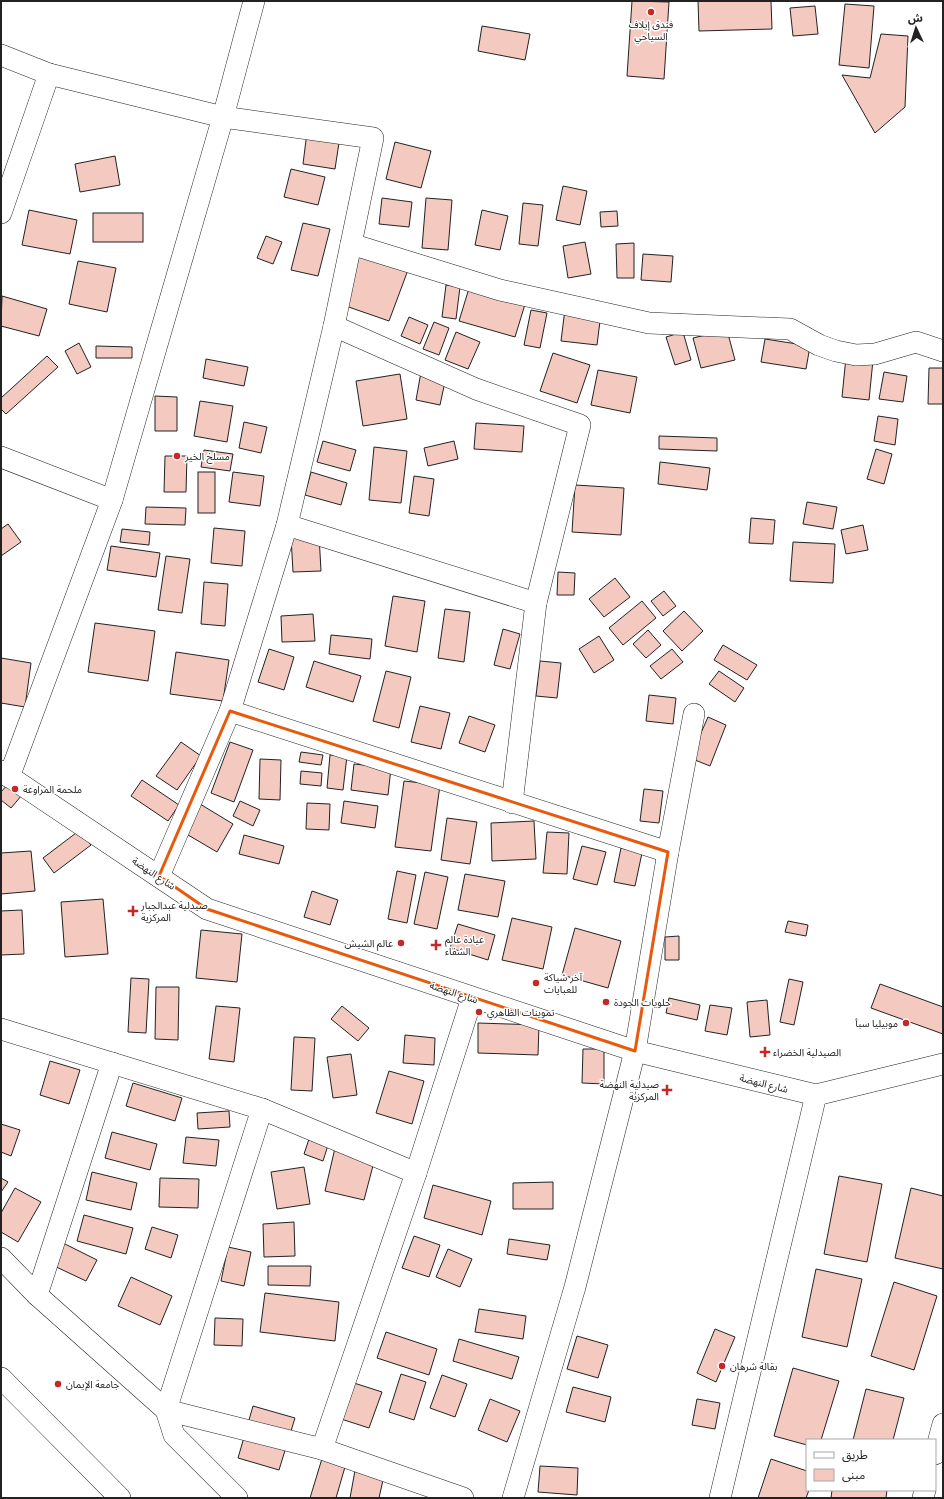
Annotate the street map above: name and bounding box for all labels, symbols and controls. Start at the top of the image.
marker: فندق إيلاف السياحي [646,7,656,17]
north arrow [896,8,936,48]
text: ش [907,12,923,26]
place label: فندق إيلاف السياحي [629,18,674,44]
place label: مسلخ الخير [184,450,230,464]
marker: مسلخ الخير [172,451,182,461]
place label: ملحمة المراوعة [23,783,82,796]
marker: ملحمة المراوعة [10,784,20,794]
street label: شارع النهضة [129,854,178,894]
place label: صيدلية عبدالجبار المركزية [140,899,208,924]
marker: صيدلية عبدالجبار المركزية [128,906,138,916]
place label: عيادة عالم الشفاء [445,933,484,958]
place label: عالم الشيش [344,937,393,951]
marker: عالم الشيش [396,938,406,948]
marker: عيادة عالم الشفاء [430,939,442,951]
place label: آخر شياكة للعبايات [544,971,583,996]
marker: آخر شياكة للعبايات [531,978,541,988]
street label: شارع النهضة [428,979,480,1007]
place label: حلويات الجودة [614,996,671,1009]
marker: حلويات الجودة [601,997,611,1007]
place label: تموينات الظاهري [487,1006,555,1020]
marker: تموينات الظاهري [474,1007,484,1017]
place label: موبيليا سبأ [855,1017,898,1030]
marker: موبيليا سبأ [901,1018,911,1028]
place label: الصيدلية الخضراء [773,1046,841,1059]
marker: الصيدلية الخضراء [760,1047,770,1057]
street label: شارع النهضة [738,1071,790,1097]
place label: صيدلية النهضة المركزية [599,1078,659,1103]
marker: صيدلية النهضة المركزية [662,1085,672,1095]
place label: بقالة شرهان [730,1360,778,1373]
marker: بقالة شرهان [717,1361,727,1371]
place label: جامعة الإيمان [66,1378,119,1391]
marker: جامعة الإيمان [53,1379,63,1389]
legend [806,1439,936,1491]
text: طريق [842,1448,868,1463]
text: مبنى [842,1468,865,1482]

